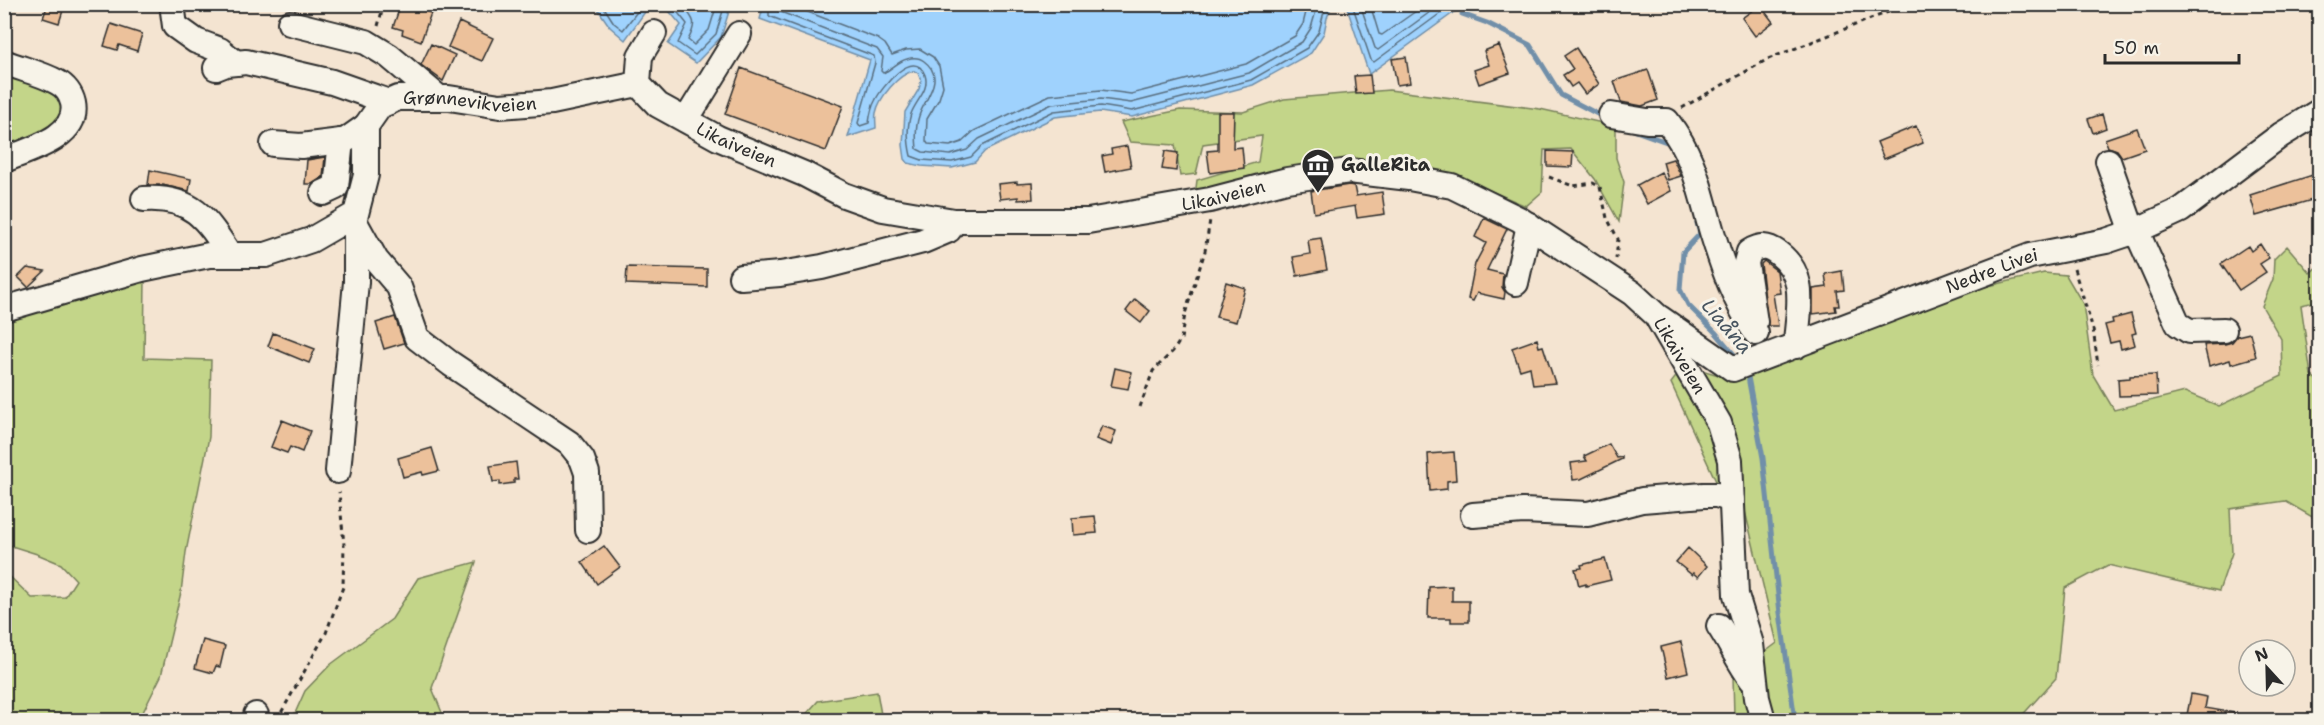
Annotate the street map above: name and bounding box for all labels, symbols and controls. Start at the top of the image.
scale bar [2105,27,2238,65]
text: 50 m [2114,36,2159,60]
street label: Grønnevikveien [403,86,537,118]
street label: Likaiveien [692,116,780,173]
museum icon: GalleRita [1300,147,1336,194]
place label: GalleRita [1341,153,1431,177]
street label: Likaiveien [1180,174,1268,217]
street label: Nedre Livei [1942,243,2040,299]
water label: Liaåna [1696,293,1758,359]
street label: Likaiveien [1648,313,1712,399]
north arrow [2237,638,2297,698]
text: N [2252,642,2271,667]

